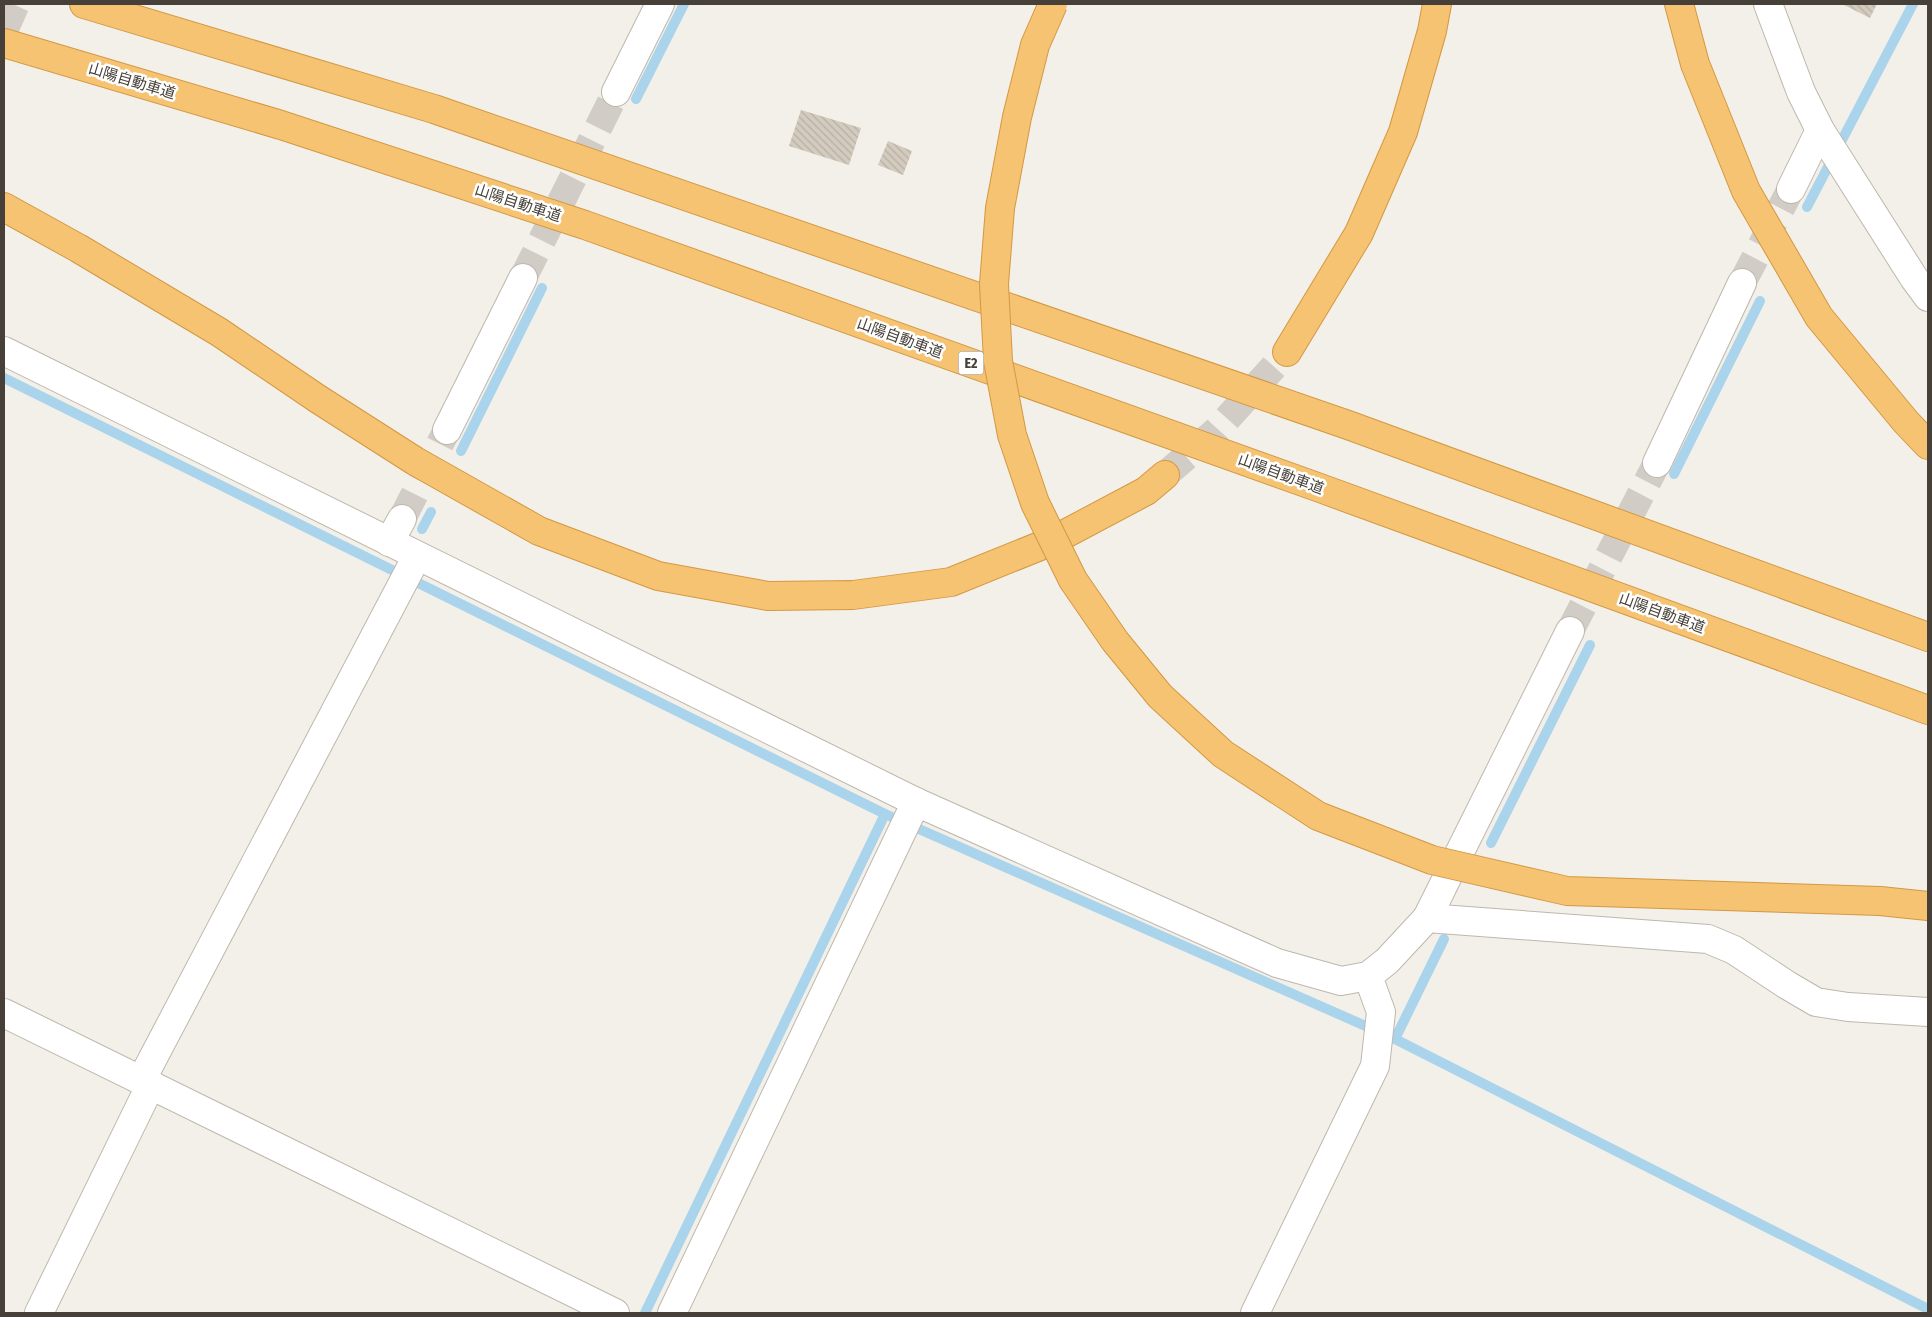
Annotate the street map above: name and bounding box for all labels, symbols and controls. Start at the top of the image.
street label: 山陽自動車道 [86,59,178,103]
street label: 山陽自動車道 [472,181,564,225]
street label: 山陽自動車道 [855,314,945,362]
road number: E2 [958,352,984,374]
street label: 山陽自動車道 [1236,450,1326,498]
street label: 山陽自動車道 [1617,589,1707,637]

